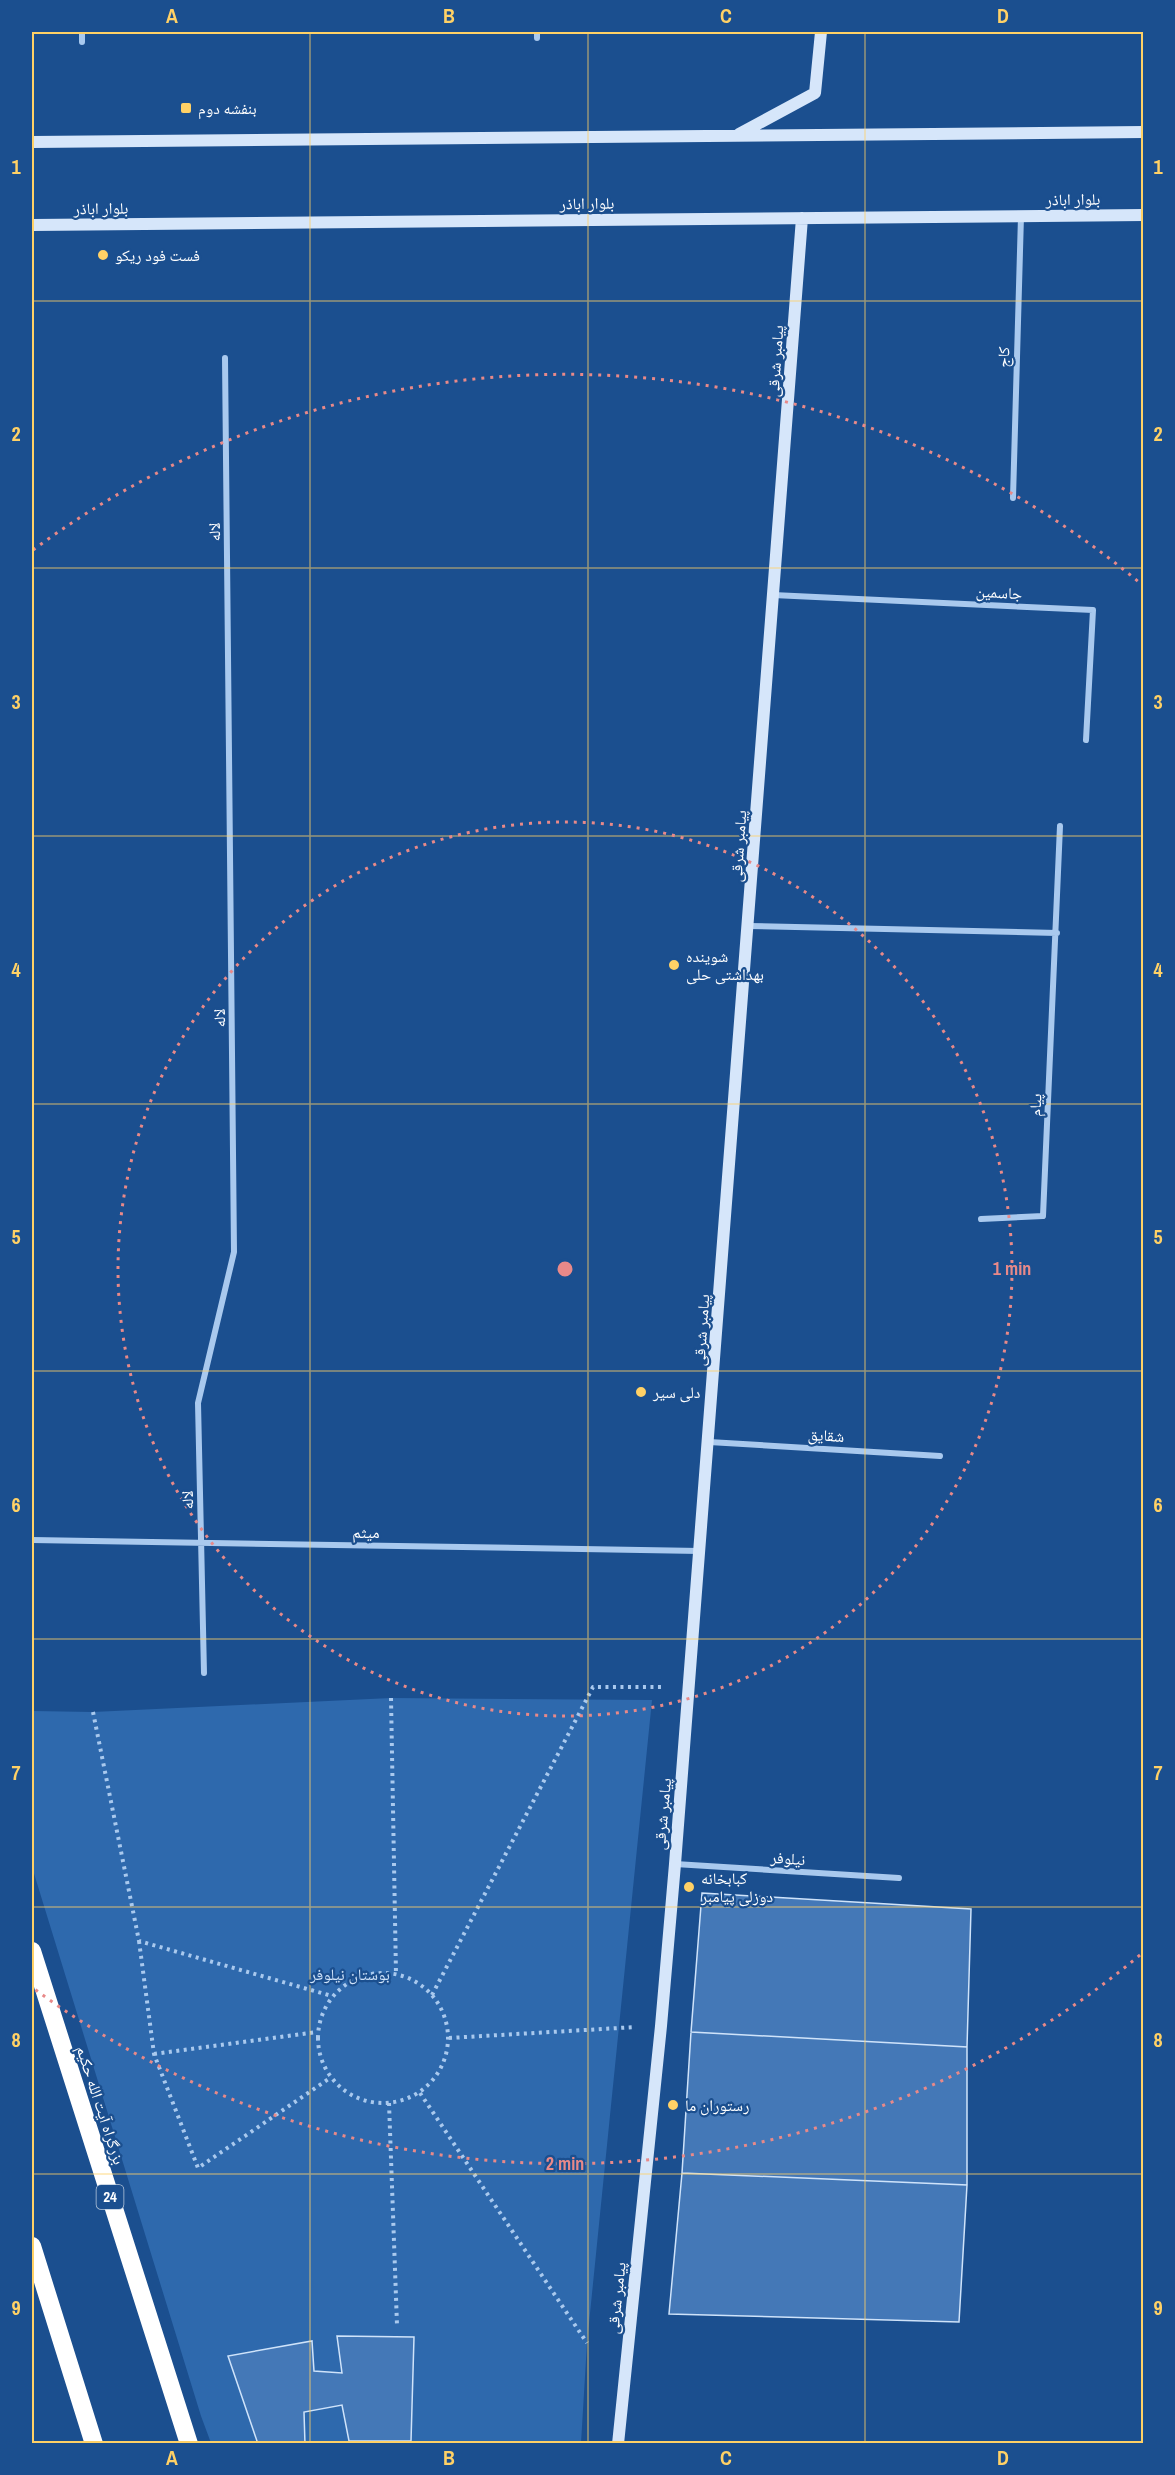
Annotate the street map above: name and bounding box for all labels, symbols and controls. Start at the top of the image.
text: A [166,2,178,29]
text: B [443,2,455,29]
text: C [720,2,732,29]
text: D [997,2,1009,29]
place label: بنفشه دوم [198,97,257,119]
marker: بنفشه دوم [179,101,193,115]
text: 1 [11,153,21,180]
text: 1 [1153,153,1163,180]
street label: بلوار اباذر [1045,188,1100,210]
street label: بلوار اباذر [559,192,614,214]
street label: بلوار اباذر [73,197,128,219]
place label: فست فود ریکو [115,244,200,266]
marker: فست فود ریکو [96,248,110,262]
street label: پیامبر شرقی [762,324,789,398]
street label: کاج [992,346,1014,368]
text: 2 [11,420,21,447]
text: 2 [1153,420,1163,447]
street label: لاله [203,522,225,542]
street label: جاسمین [975,580,1023,604]
text: 3 [11,688,21,715]
text: 3 [1153,688,1163,715]
street label: پیامبر شرقی [725,809,752,883]
place label: شوینده بهداشتی حلی [686,945,764,985]
text: 4 [11,956,21,983]
text: 4 [1153,956,1163,983]
marker: شوینده بهداشتی حلی [667,958,681,972]
street label: لاله [208,1008,230,1028]
street label: پیام [1023,1093,1047,1117]
text: 5 [11,1223,21,1250]
text: 5 [1153,1223,1163,1250]
text: 1 min [993,1256,1031,1281]
centre of rings [555,1259,575,1279]
street label: پیامبر شرقی [688,1293,715,1367]
place label: دلی سیر [652,1381,700,1403]
marker: دلی سیر [634,1385,648,1399]
street label: شقایق [807,1423,845,1447]
street label: لاله [176,1490,198,1510]
text: 6 [11,1491,21,1518]
text: 6 [1153,1491,1163,1518]
street label: میثم [352,1521,380,1543]
text: 7 [11,1759,21,1786]
text: 7 [1153,1759,1163,1786]
street label: پیامبر شرقی [648,1777,676,1851]
street label: نیلوفر [769,1846,806,1870]
place label: کبابخانه دوزلی پیامبر [700,1867,773,1907]
marker: کبابخانه دوزلی پیامبر [682,1880,696,1894]
park label: بوستان نیلوفر [309,1963,390,1985]
text: 8 [11,2026,21,2053]
text: 8 [1153,2026,1163,2053]
street label: بزرگراه آیت الله حکیم [71,2043,131,2167]
place label: رستوران ما [685,2094,749,2116]
marker: رستوران ما [666,2098,680,2112]
text: 2 min [546,2151,584,2176]
road number: 24 [96,2185,124,2209]
street label: پیامبر شرقی [601,2261,631,2335]
text: 9 [11,2294,21,2321]
text: 9 [1153,2294,1163,2321]
text: A [166,2444,178,2471]
text: B [443,2444,455,2471]
text: C [720,2444,732,2471]
text: D [997,2444,1009,2471]

